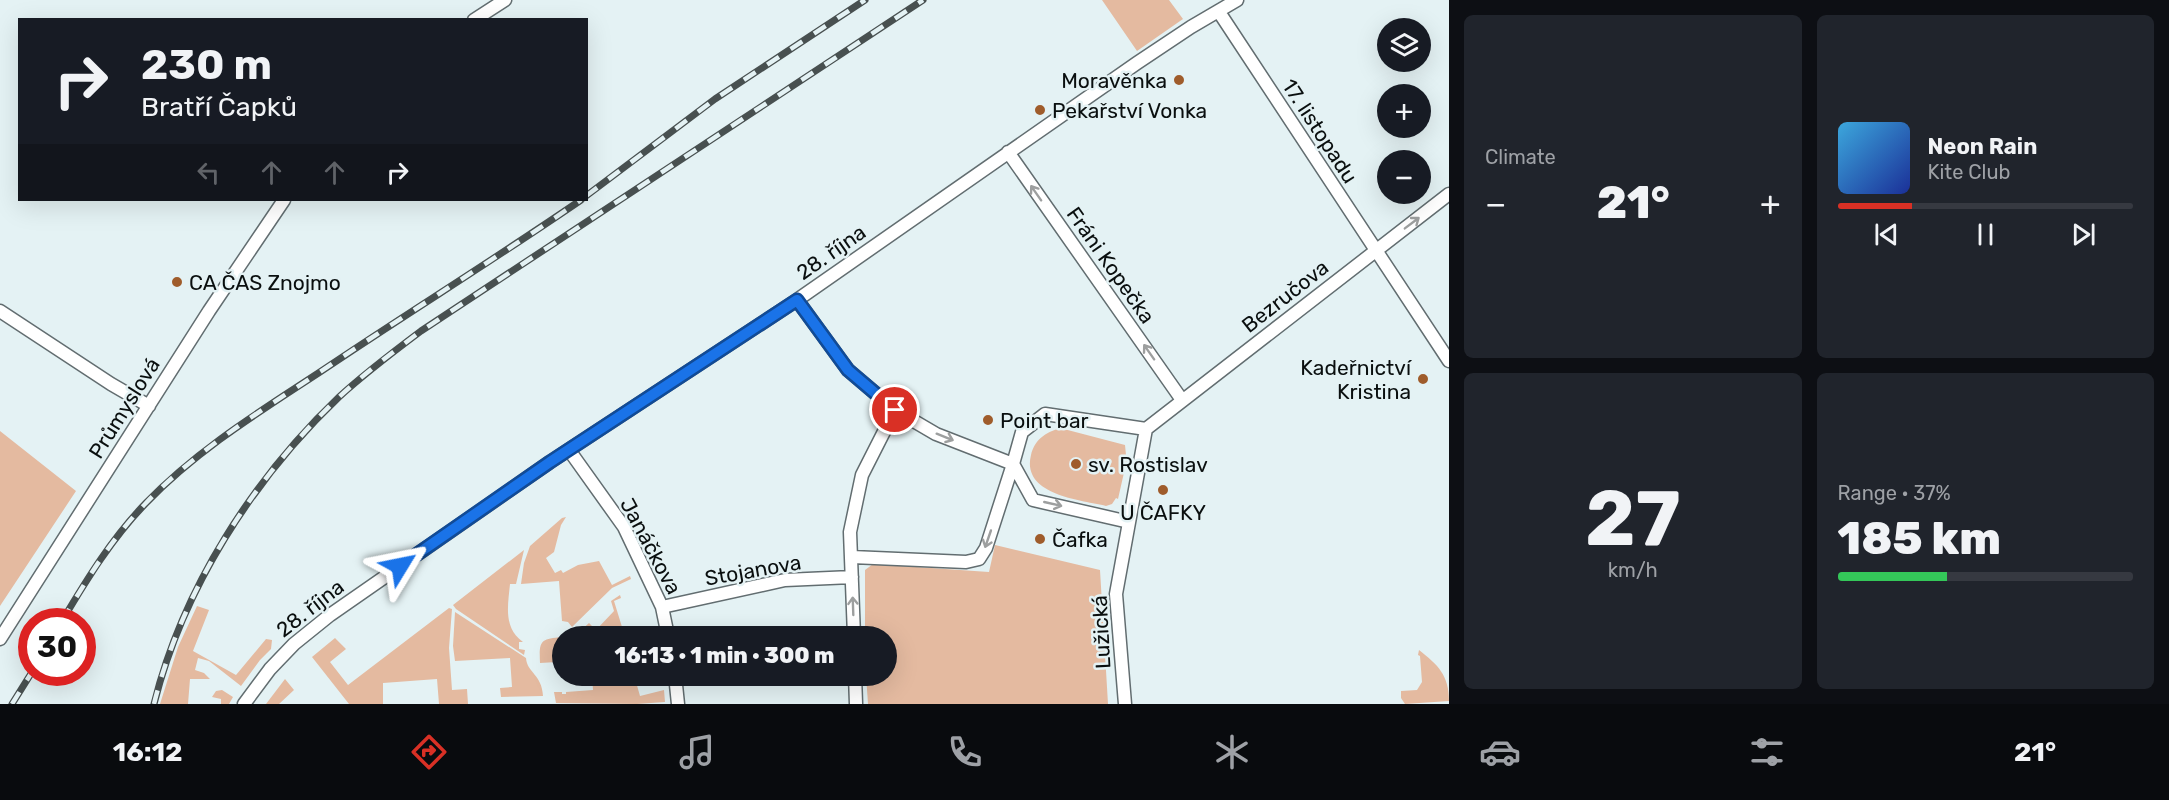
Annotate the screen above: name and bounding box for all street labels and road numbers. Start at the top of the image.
street label: 17. listopadu [1277,74,1363,188]
street label: Fráni Kopečka [1062,202,1160,328]
street label: 28. října [792,219,870,285]
street label: Bezručova [1237,254,1333,338]
street label: Průmyslová [83,353,165,463]
street label: Janáčkova [615,494,687,598]
street label: Stojanova [703,549,803,591]
street label: 28. října [271,574,349,642]
street label: Lužická [1087,595,1115,669]

